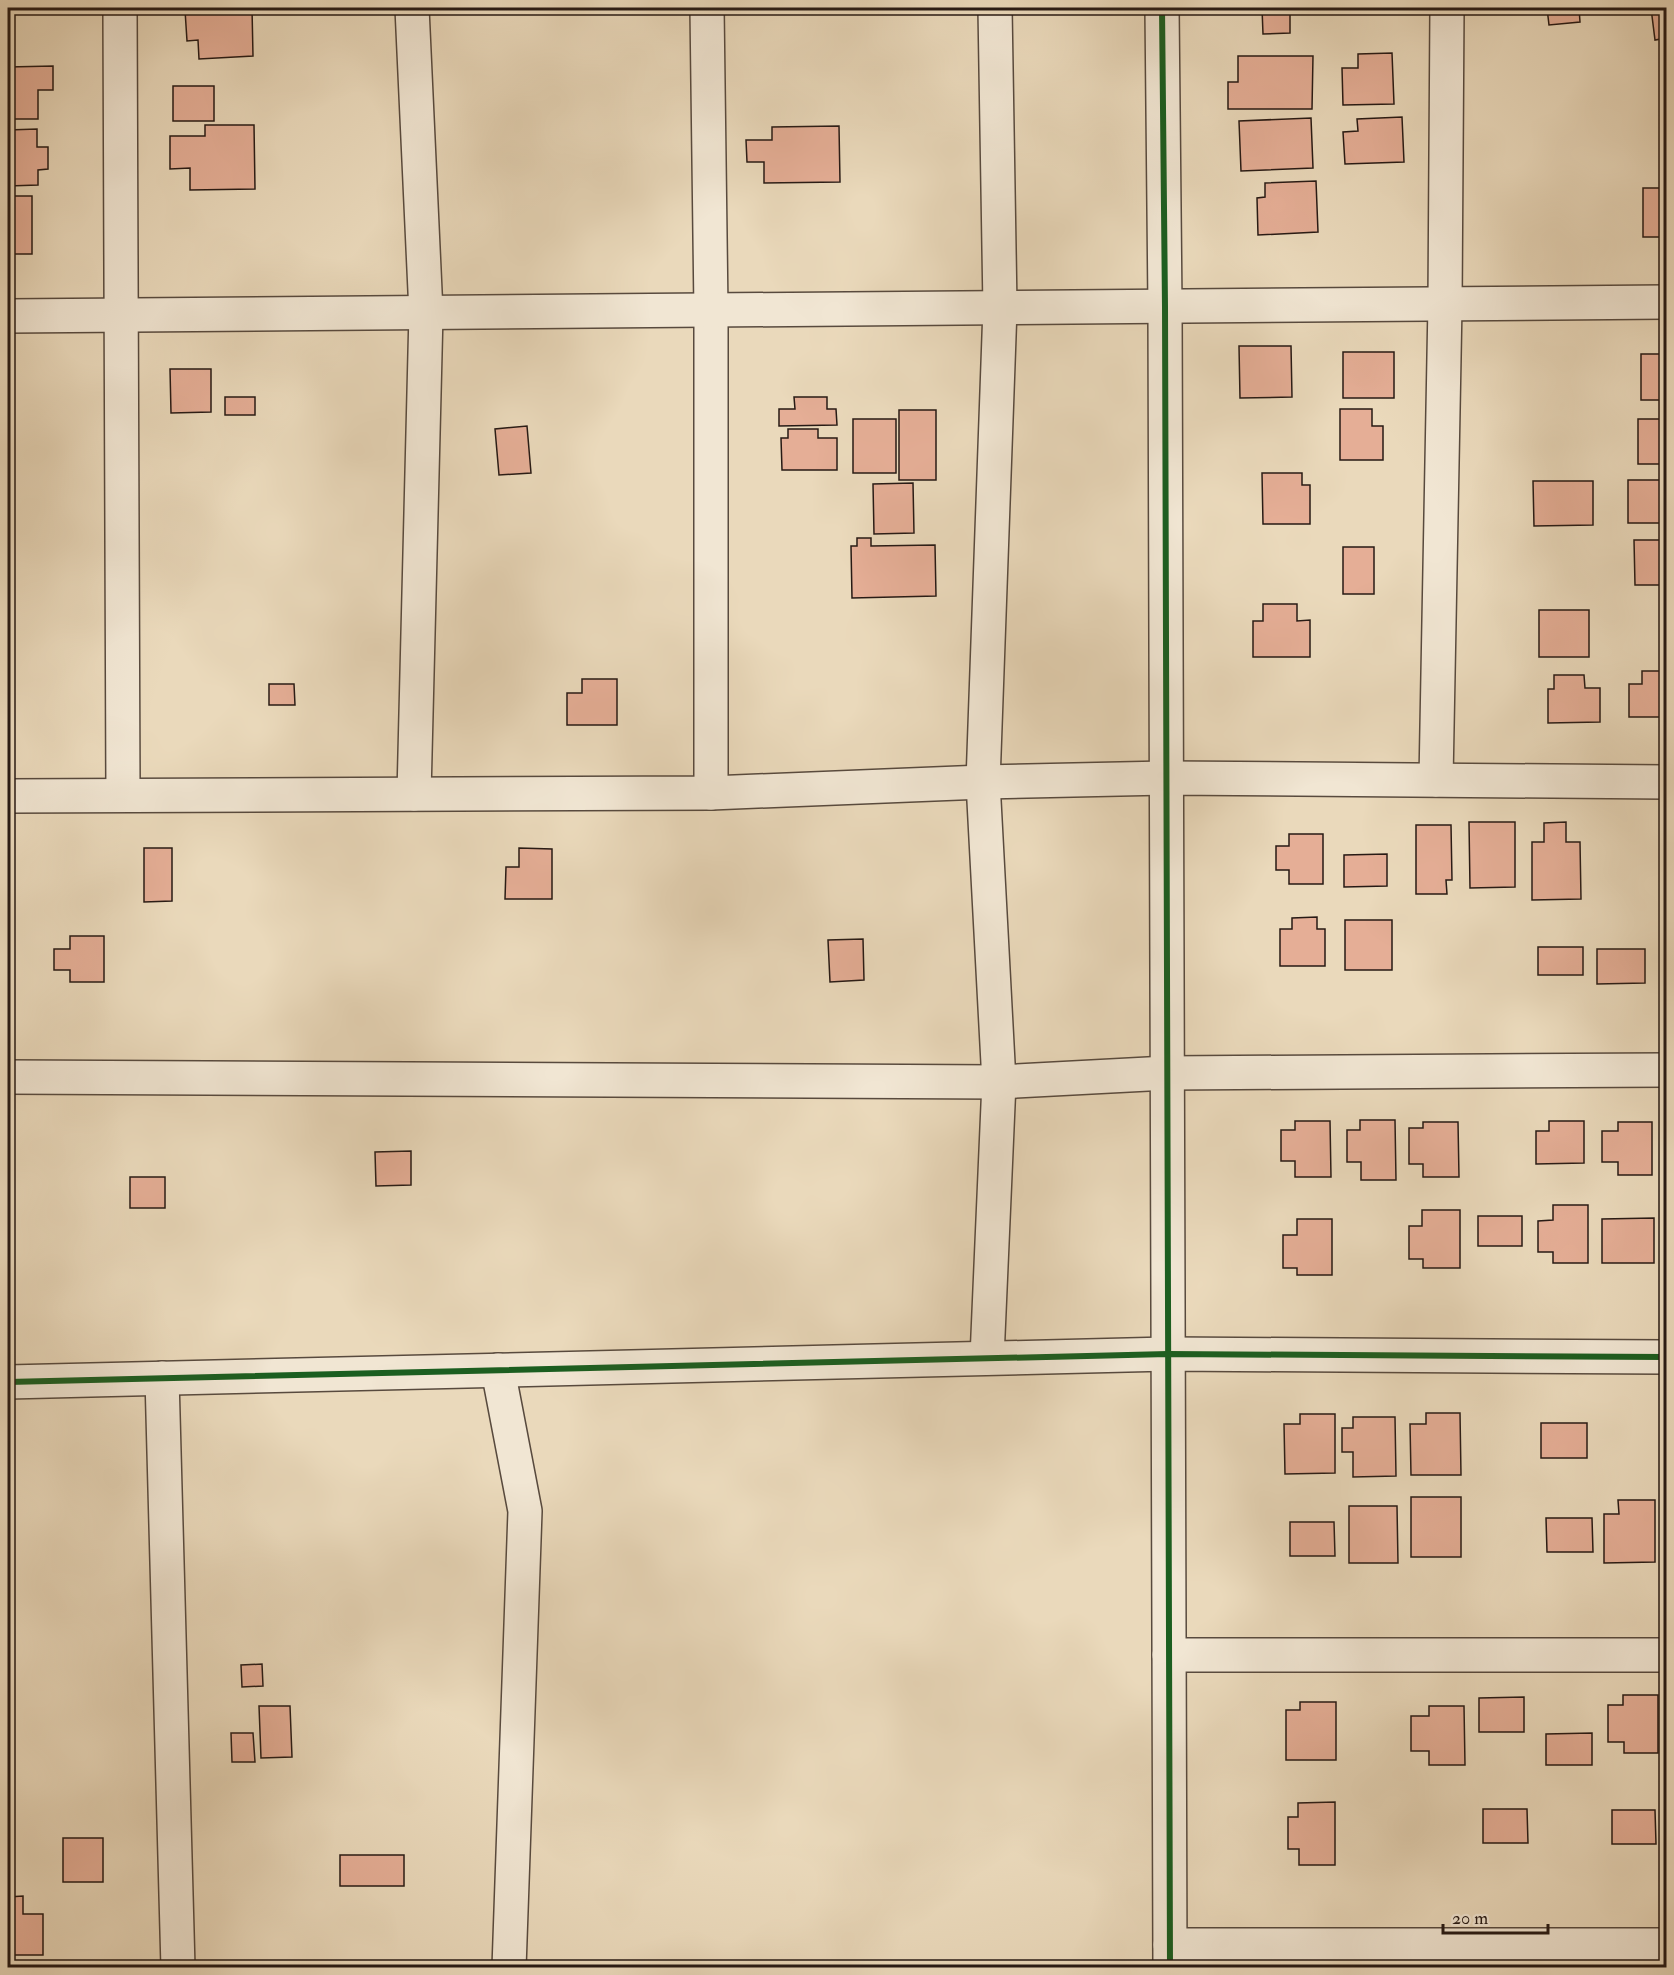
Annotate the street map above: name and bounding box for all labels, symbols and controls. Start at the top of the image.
scale bar [1443,1897,1548,1935]
text: 20 m [1452,1907,1488,1930]

